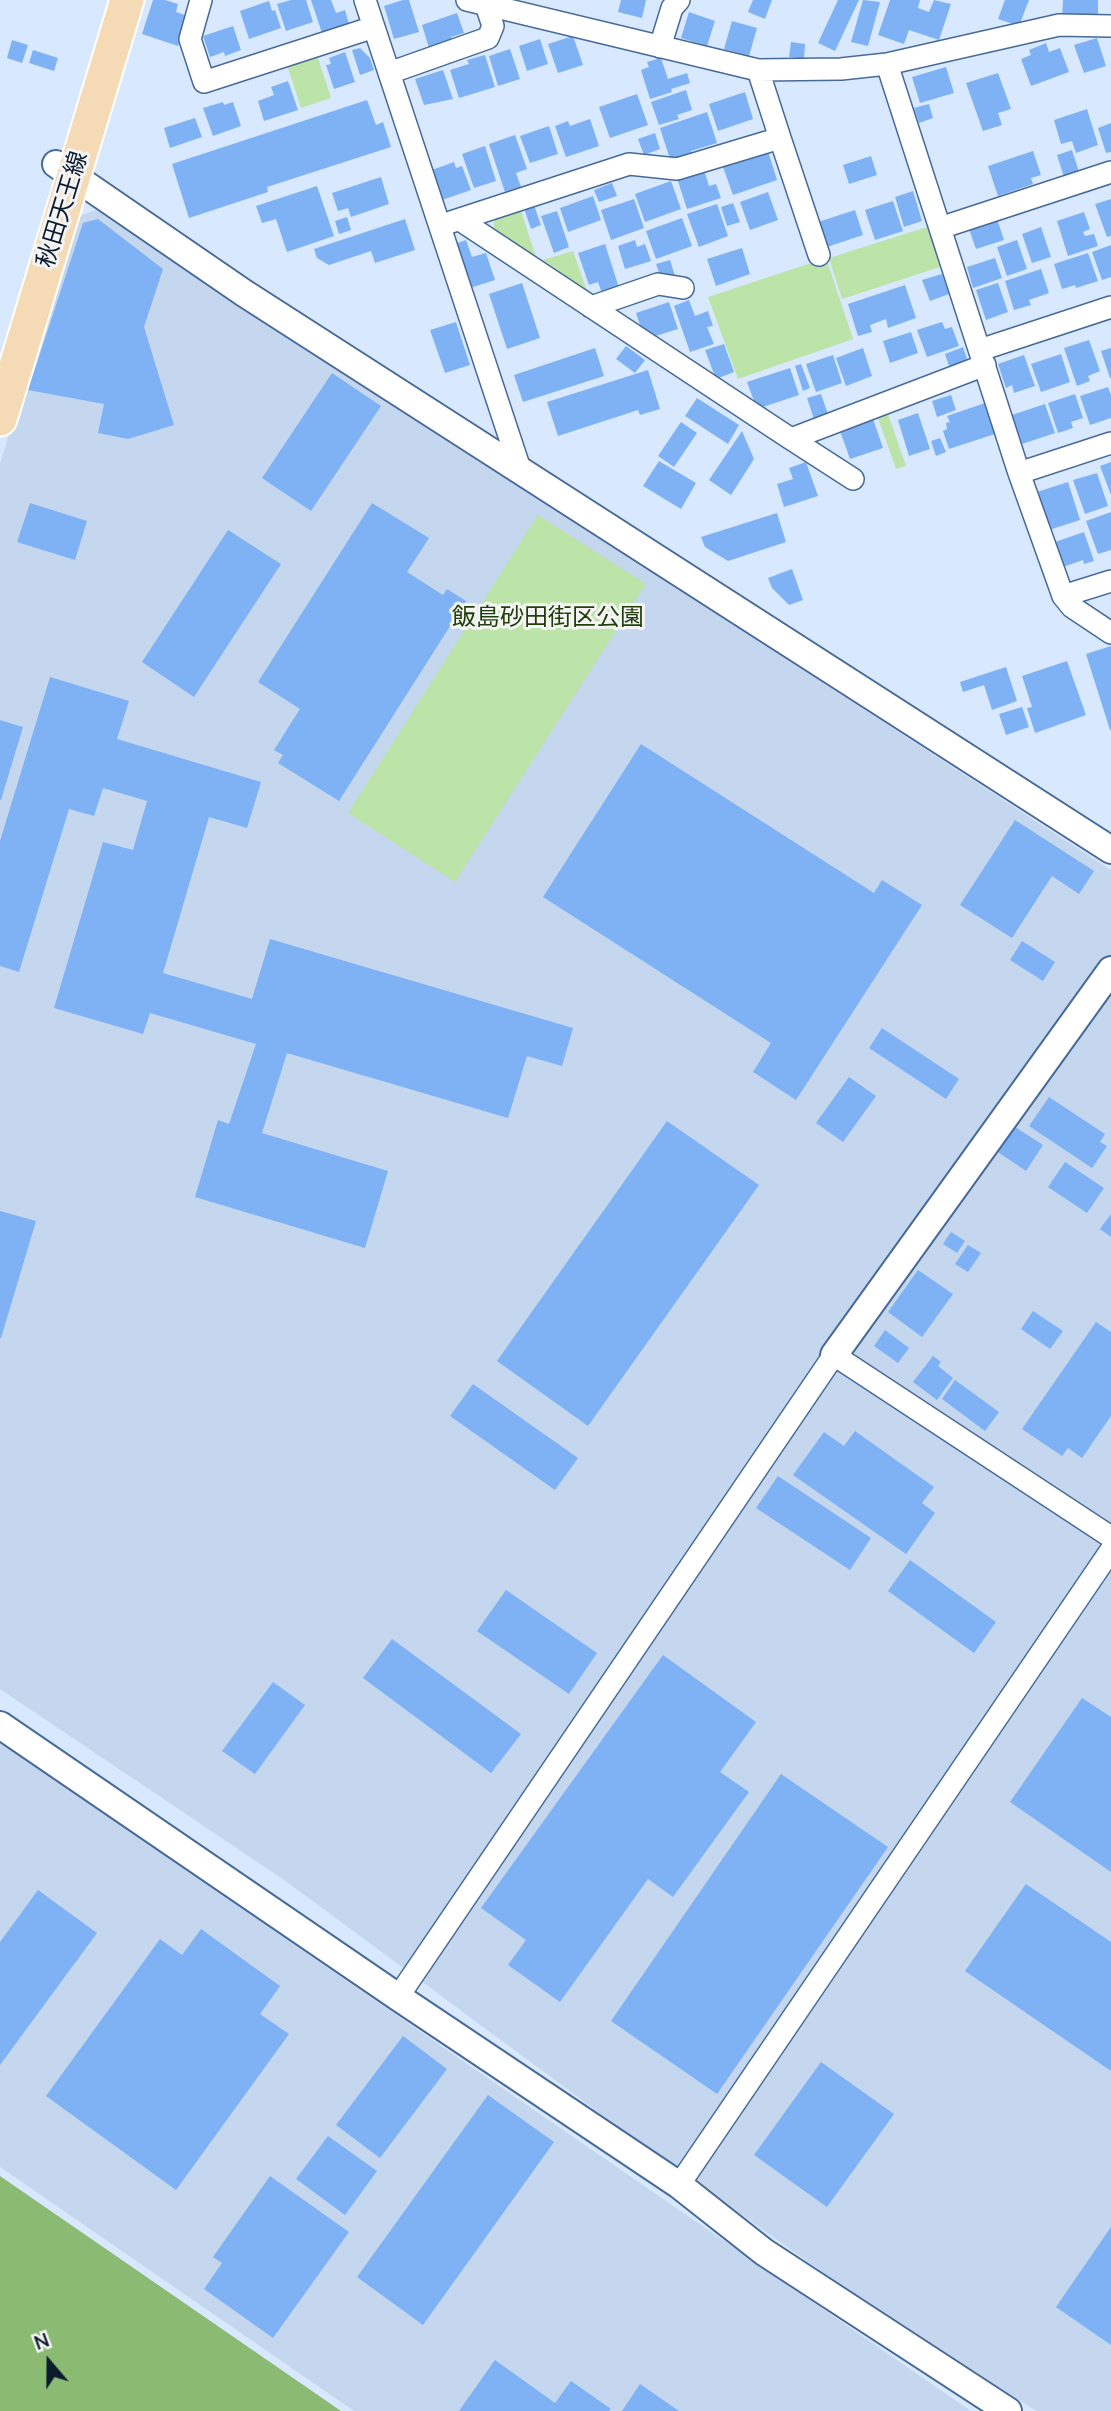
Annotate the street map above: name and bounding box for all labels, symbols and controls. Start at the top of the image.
street label: 秋田天王線 [33,148,95,272]
park label: 飯島砂田街区公園 [452,605,644,633]
north arrow [14,2327,84,2397]
text: N [31,2328,53,2357]

